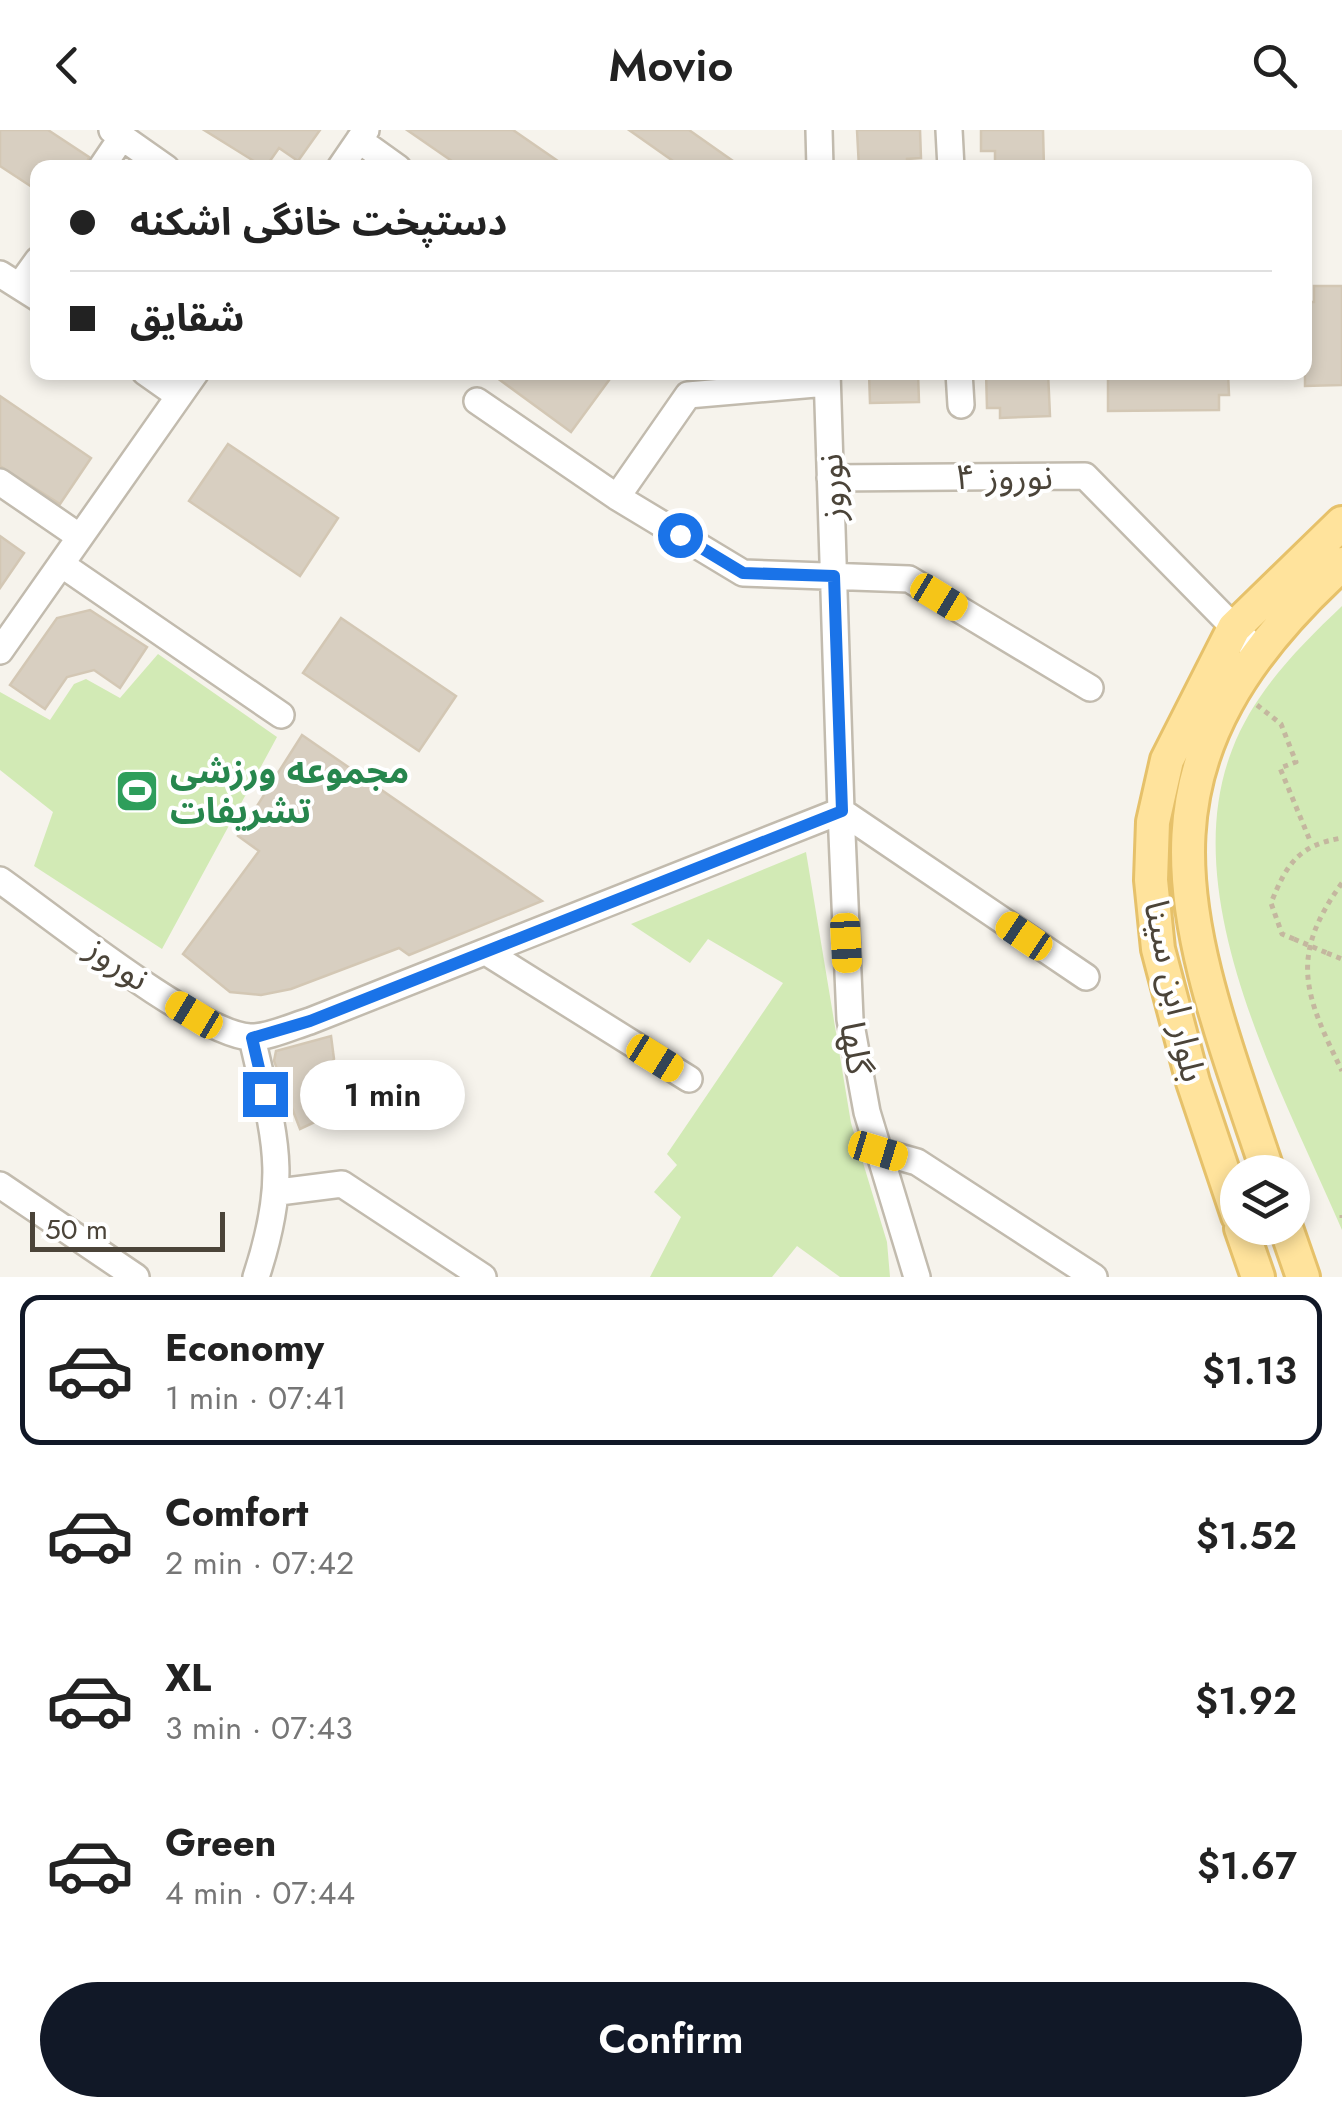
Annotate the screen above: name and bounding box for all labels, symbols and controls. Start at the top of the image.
text: Movio [609,33,733,98]
icon: back [40,38,95,93]
icon: search [1247,38,1302,93]
text: دستپخت خانگی اشکنه [130,194,507,249]
text: شقایق [130,290,244,345]
street label: نوروز ۴ [955,452,1053,502]
street label: نوروز [805,453,857,522]
route start [658,513,703,558]
car [906,569,972,625]
place label: مجموعه ورزشی تشریفات [170,746,409,836]
sports icon: مجموعه ورزشی تشریفات [114,768,160,814]
street label: بلوار ابن سینا [1131,896,1219,1086]
car [991,907,1057,965]
car [829,912,863,974]
street label: نوروز [75,923,160,1003]
car [161,987,227,1043]
street label: گلها [827,1018,885,1079]
car [622,1029,688,1087]
callout: 1 min [300,1059,465,1129]
route end [243,1072,288,1117]
text: 1 min [344,1072,421,1118]
car [845,1128,911,1174]
map controls [1220,1155,1310,1245]
button: layers [1220,1155,1310,1245]
scale bar [30,1207,225,1252]
text: 50 m [45,1209,108,1250]
text: Economy [165,1320,324,1375]
icon: car [45,1325,135,1415]
text: $1.13 [1202,1343,1297,1398]
text: 1 min · 07:41 [165,1375,347,1421]
text: Comfort [165,1485,308,1540]
icon: car [45,1490,135,1580]
text: $1.52 [1196,1508,1297,1563]
text: 2 min · 07:42 [165,1540,354,1586]
text: XL [165,1650,211,1705]
icon: car [45,1655,135,1745]
text: $1.92 [1195,1673,1297,1728]
text: 3 min · 07:43 [165,1705,353,1751]
text: Green [165,1815,276,1870]
icon: car [45,1820,135,1910]
text: $1.67 [1197,1838,1297,1893]
text: 4 min · 07:44 [165,1870,355,1916]
button: Confirm [40,1982,1302,2097]

